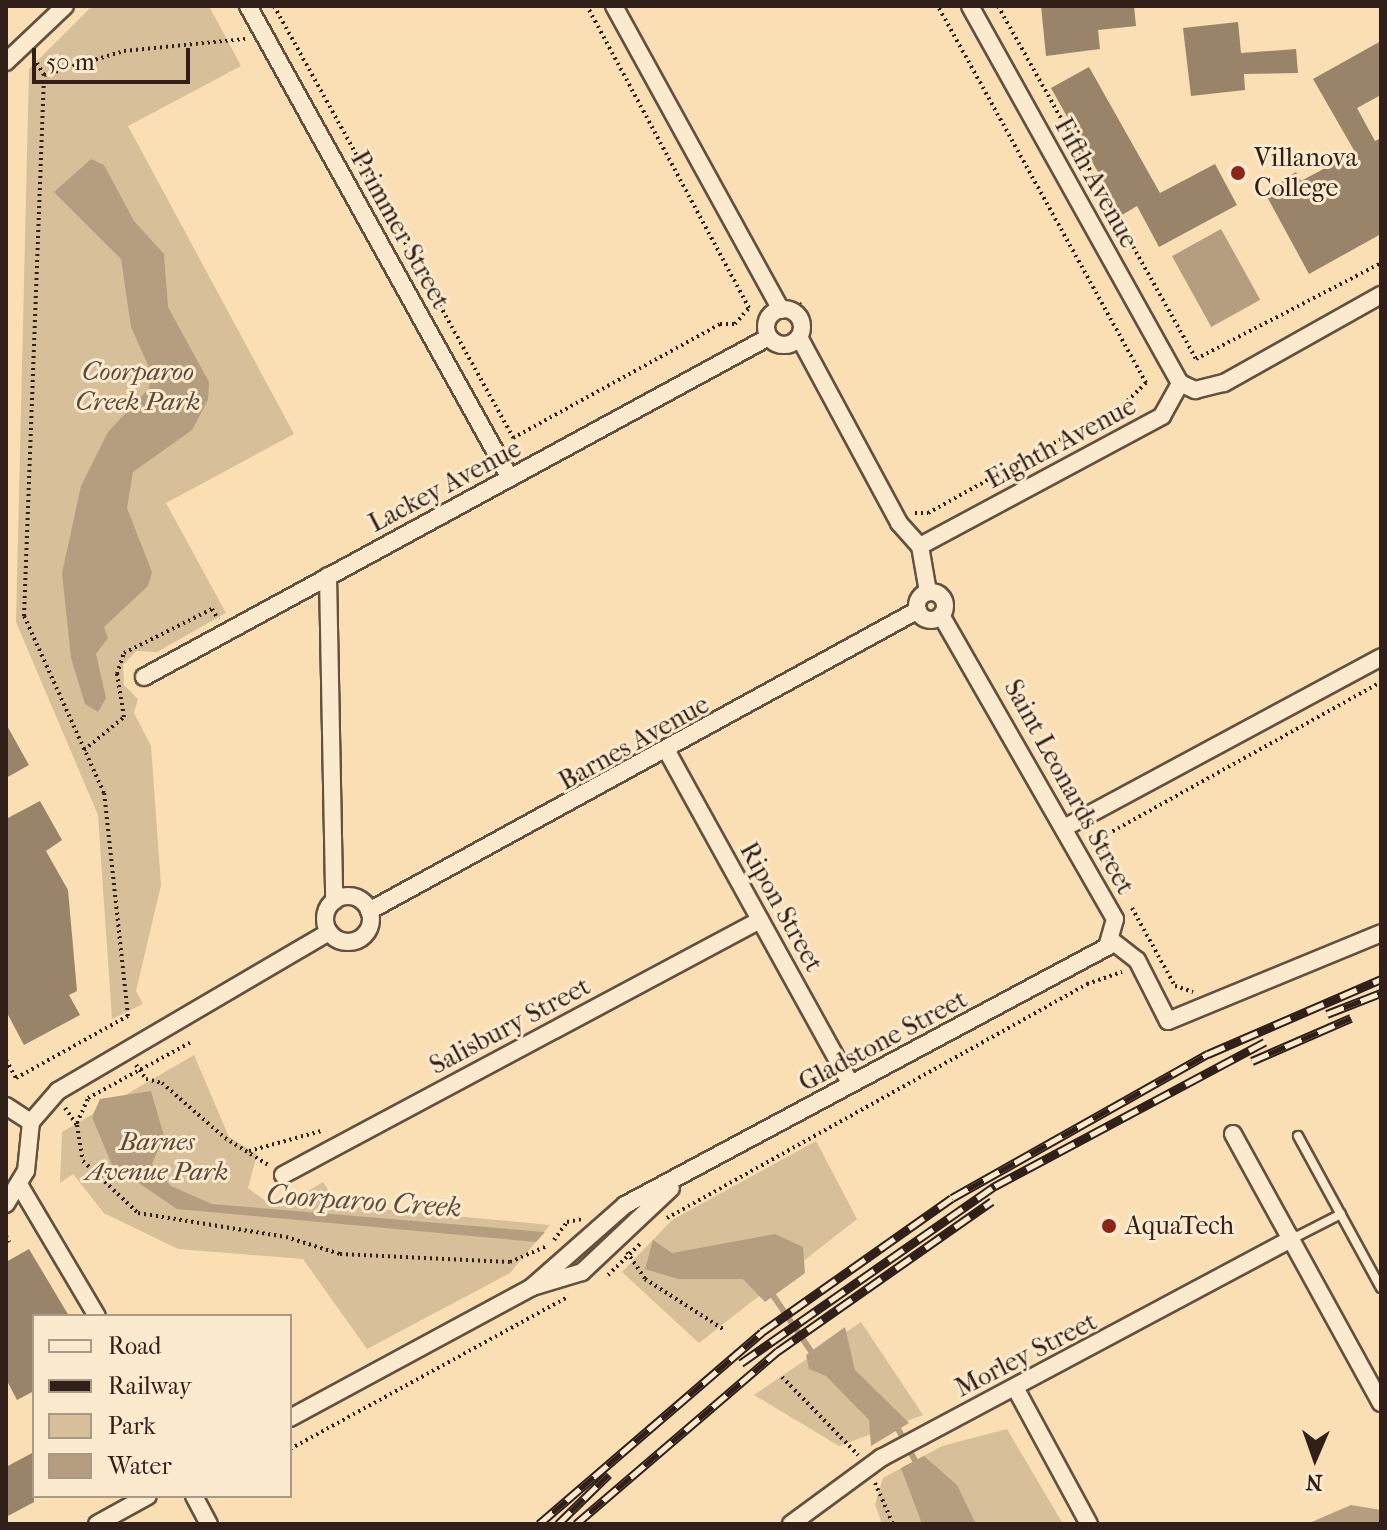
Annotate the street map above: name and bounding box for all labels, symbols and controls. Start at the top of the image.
scale bar [36,32,194,82]
text: 50 m [46,48,95,76]
street label: Fifth Avenue [1048,113,1144,253]
place label: Villanova College [1254,142,1357,204]
street label: Primmer Street [344,146,456,314]
marker: Villanova College [1229,164,1247,182]
park label: Coorparoo Creek Park [76,356,200,418]
street label: Eighth Avenue [981,390,1141,496]
street label: Lackey Avenue [364,433,526,539]
street label: Saint Leonards Street [997,674,1141,900]
street label: Barnes Avenue [553,689,715,797]
street label: Ripon Street [733,837,829,977]
street label: Salisbury Street [424,971,596,1081]
street label: Gladstone Street [794,984,972,1098]
park label: Barnes Avenue Park [86,1126,228,1188]
water label: Coorparoo Creek [265,1177,463,1225]
place label: AquaTech [1125,1210,1234,1242]
marker: AquaTech [1100,1217,1118,1235]
street label: Morley Street [950,1306,1102,1404]
legend [32,1314,292,1498]
text: Road [108,1332,161,1360]
text: Railway [108,1372,191,1400]
text: Park [108,1412,156,1440]
north arrow [1275,1418,1355,1498]
text: Water [108,1452,172,1480]
text: N [1305,1469,1323,1495]

